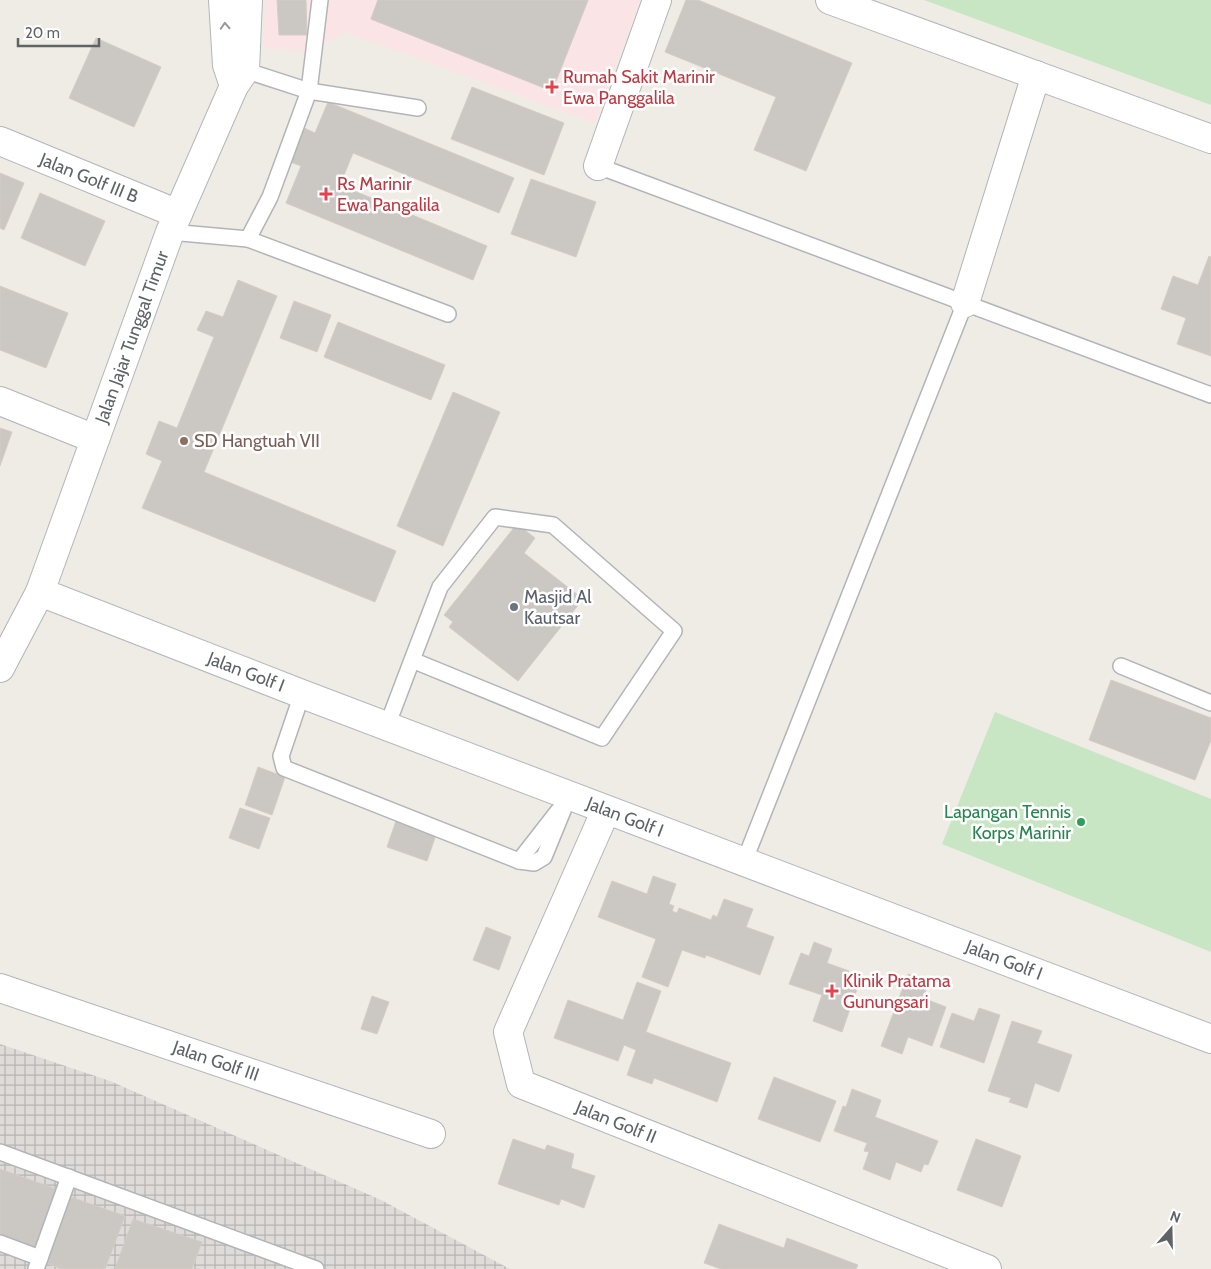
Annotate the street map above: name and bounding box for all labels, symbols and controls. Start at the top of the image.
scale bar [18,15,99,47]
one-way arrow [219,22,230,30]
text: 20 m [25,24,60,42]
place label: Rumah Sakit Marinir Ewa Panggalila [563,66,715,109]
marker: Rumah Sakit Marinir Ewa Panggalila [545,80,559,94]
street label: Jalan Golf III B [35,148,142,208]
place label: Rs Marinir Ewa Pangalila [337,173,440,216]
marker: Rs Marinir Ewa Pangalila [319,187,333,201]
street label: Jalan Jajar Tunggal Timur [90,248,174,427]
place label: SD Hangtuah VII [194,430,320,452]
marker: SD Hangtuah VII [178,435,190,447]
place label: Masjid Al Kautsar [524,586,592,629]
marker: Masjid Al Kautsar [508,601,520,613]
street label: Jalan Golf I [203,647,288,697]
street label: Jalan Golf I [582,792,667,842]
place label: Lapangan Tennis Korps Marinir [944,801,1071,844]
marker: Lapangan Tennis Korps Marinir [1075,816,1087,828]
street label: Jalan Golf I [961,935,1046,985]
place label: Klinik Pratama Gunungsari [843,970,951,1013]
marker: Klinik Pratama Gunungsari [825,984,839,998]
street label: Jalan Golf III [169,1036,262,1086]
street label: Jalan Golf II [571,1095,660,1148]
north arrow [1146,1204,1196,1254]
text: N [1168,1207,1183,1227]

